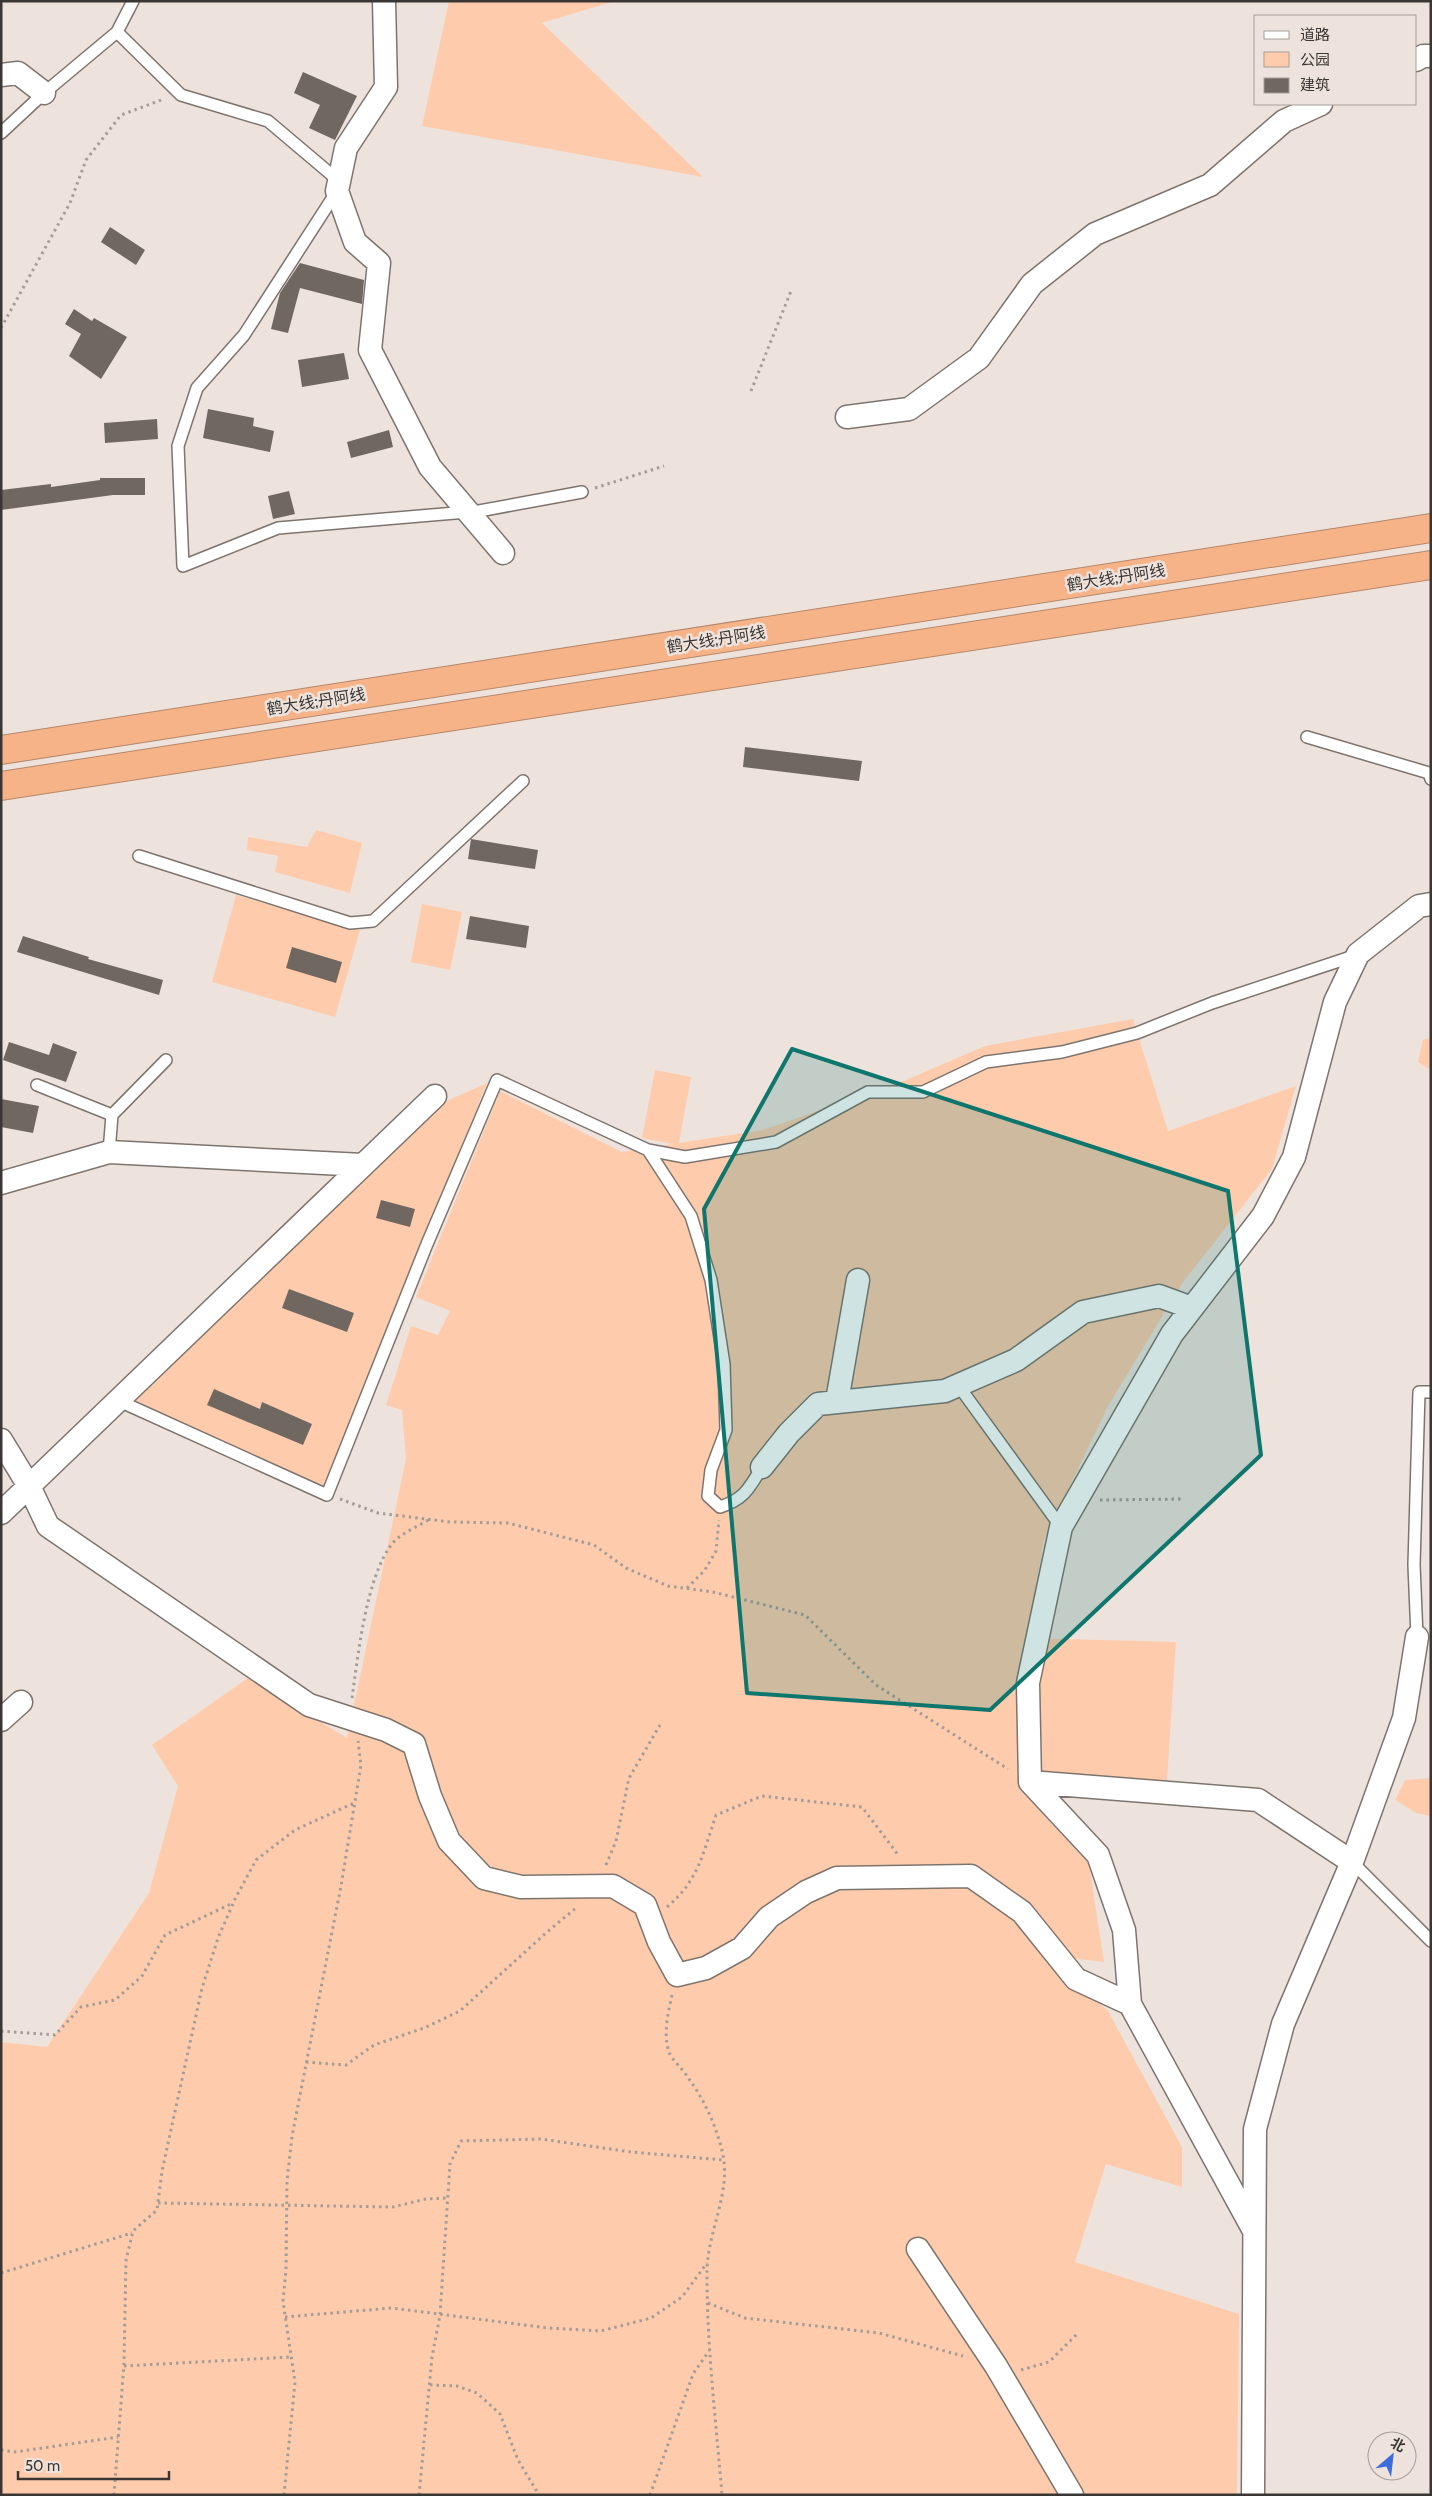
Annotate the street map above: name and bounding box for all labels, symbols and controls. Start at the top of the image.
legend [1254,15,1417,105]
text: 道路 [1300,26,1330,44]
text: 公园 [1300,51,1330,69]
text: 建筑 [1300,76,1330,94]
street label: 鹤大线;丹阿线 [1065,560,1167,595]
street label: 鹤大线;丹阿线 [665,622,767,657]
street label: 鹤大线;丹阿线 [265,684,367,719]
north arrow [1367,2431,1417,2481]
text: 北 [1388,2433,1409,2456]
scale bar [18,2448,169,2480]
text: 50 m [25,2457,60,2475]

